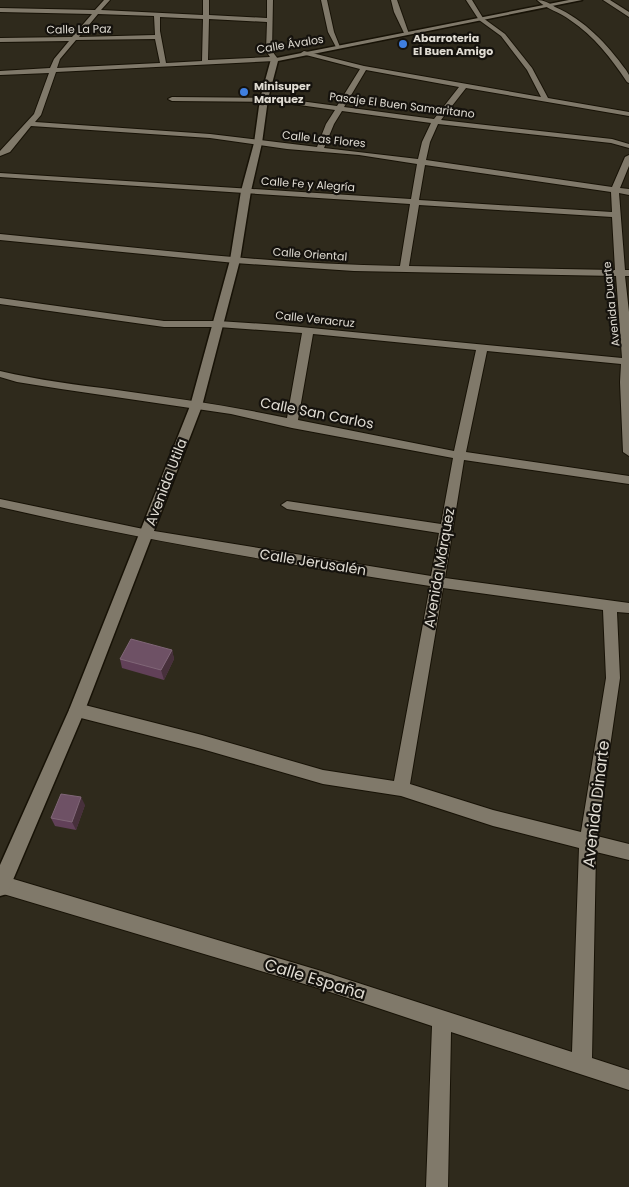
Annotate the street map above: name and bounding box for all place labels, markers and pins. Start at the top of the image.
place label: Abarroteria El Buen Amigo [413,30,493,59]
marker: Abarroteria El Buen Amigo [397,38,409,50]
place label: Minisuper Marquez [254,78,311,107]
marker: Minisuper Marquez [238,86,250,98]

